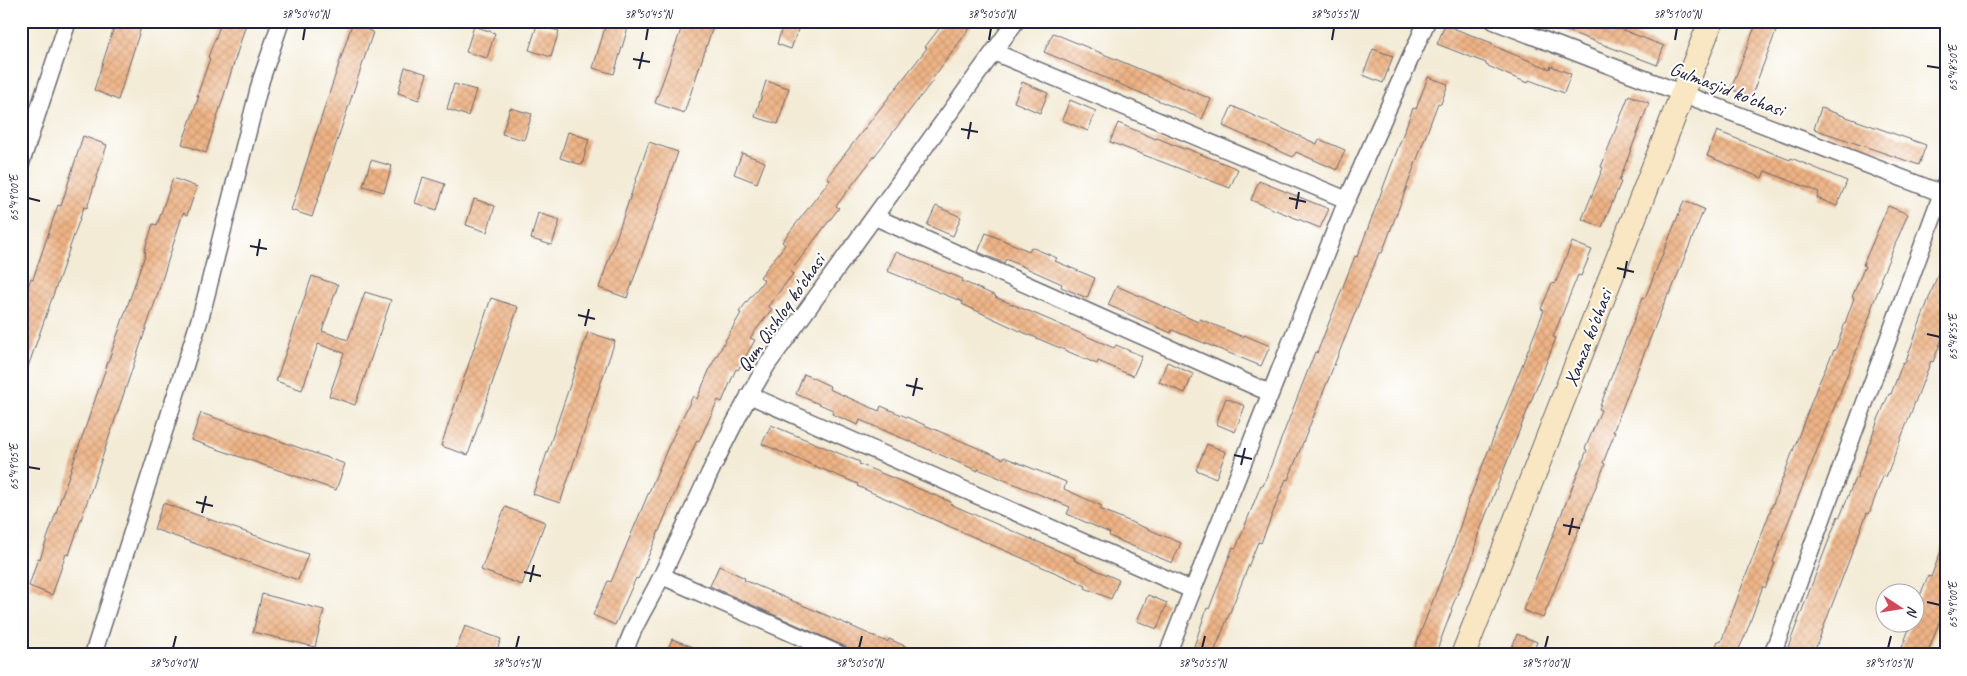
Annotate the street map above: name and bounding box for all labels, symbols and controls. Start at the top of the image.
text: 38°50'40"N [281,6,330,22]
text: 38°50'45"N [624,6,673,22]
text: 38°50'50"N [967,6,1016,22]
text: 38°50'55"N [1310,6,1359,22]
text: 38°51'00"N [1653,6,1702,22]
text: 65°48'50"E [1945,43,1961,91]
street label: Gulmasjid ko'chasi [1666,56,1790,123]
text: 65°49'00"E [6,173,22,221]
street label: Qum Qishloq ko'chasi [731,247,832,377]
street label: Xamza ko'chasi [1558,284,1619,390]
text: 65°48'55"E [1945,312,1961,360]
text: 65°49'05"E [6,442,22,490]
text: 65°49'00"E [1945,580,1961,628]
north arrow [1874,584,1924,634]
text: N [1903,605,1921,619]
text: 38°50'40"N [149,655,198,671]
text: 38°50'45"N [492,655,541,671]
text: 38°50'50"N [835,655,884,671]
text: 38°50'55"N [1178,655,1227,671]
text: 38°51'00"N [1521,655,1570,671]
text: 38°51'05"N [1864,655,1913,671]

